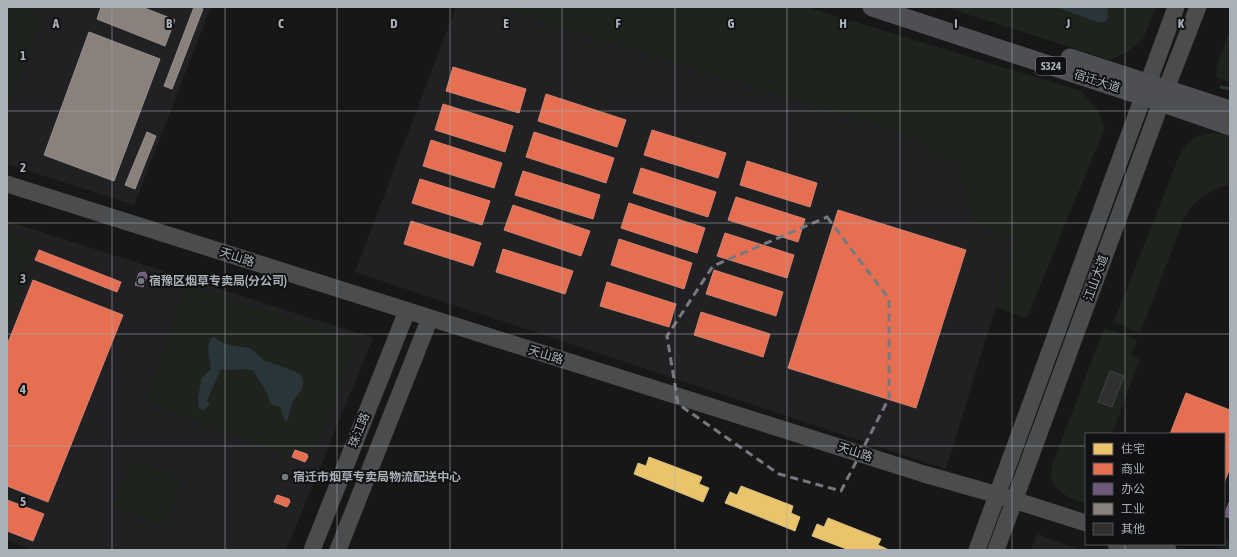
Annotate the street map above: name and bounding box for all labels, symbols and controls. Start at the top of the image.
text: A [52,16,60,31]
text: B [166,16,173,31]
text: C [278,16,284,31]
text: D [390,16,398,31]
text: E [503,16,509,31]
text: F [615,16,621,31]
text: G [728,16,735,31]
text: H [839,16,847,31]
text: I [954,16,958,31]
text: J [1065,16,1070,31]
text: K [1178,16,1185,31]
text: 1 [20,48,26,63]
road number: S324 [1036,57,1066,75]
street label: 宿迁大道 [1072,67,1122,95]
text: 2 [20,160,26,175]
street label: 天山路 [218,245,256,269]
street label: 江山大道 [1081,253,1111,303]
text: 3 [20,271,26,286]
place label: 宿豫区烟草专卖局(分公司) [149,274,287,288]
marker: 宿豫区烟草专卖局(分公司) [136,276,146,286]
street label: 天山路 [527,343,565,367]
text: 4 [19,382,26,397]
street label: 珠江路 [346,411,372,449]
legend [1085,433,1225,545]
street label: 天山路 [836,440,874,464]
text: 住宅 [1121,442,1145,456]
text: 商业 [1121,462,1145,476]
place label: 宿迁市烟草专卖局物流配送中心 [293,470,461,484]
marker: 宿迁市烟草专卖局物流配送中心 [280,472,290,482]
text: 办公 [1121,482,1145,496]
text: 5 [20,494,26,509]
text: 工业 [1121,502,1145,516]
text: 其他 [1121,522,1145,536]

